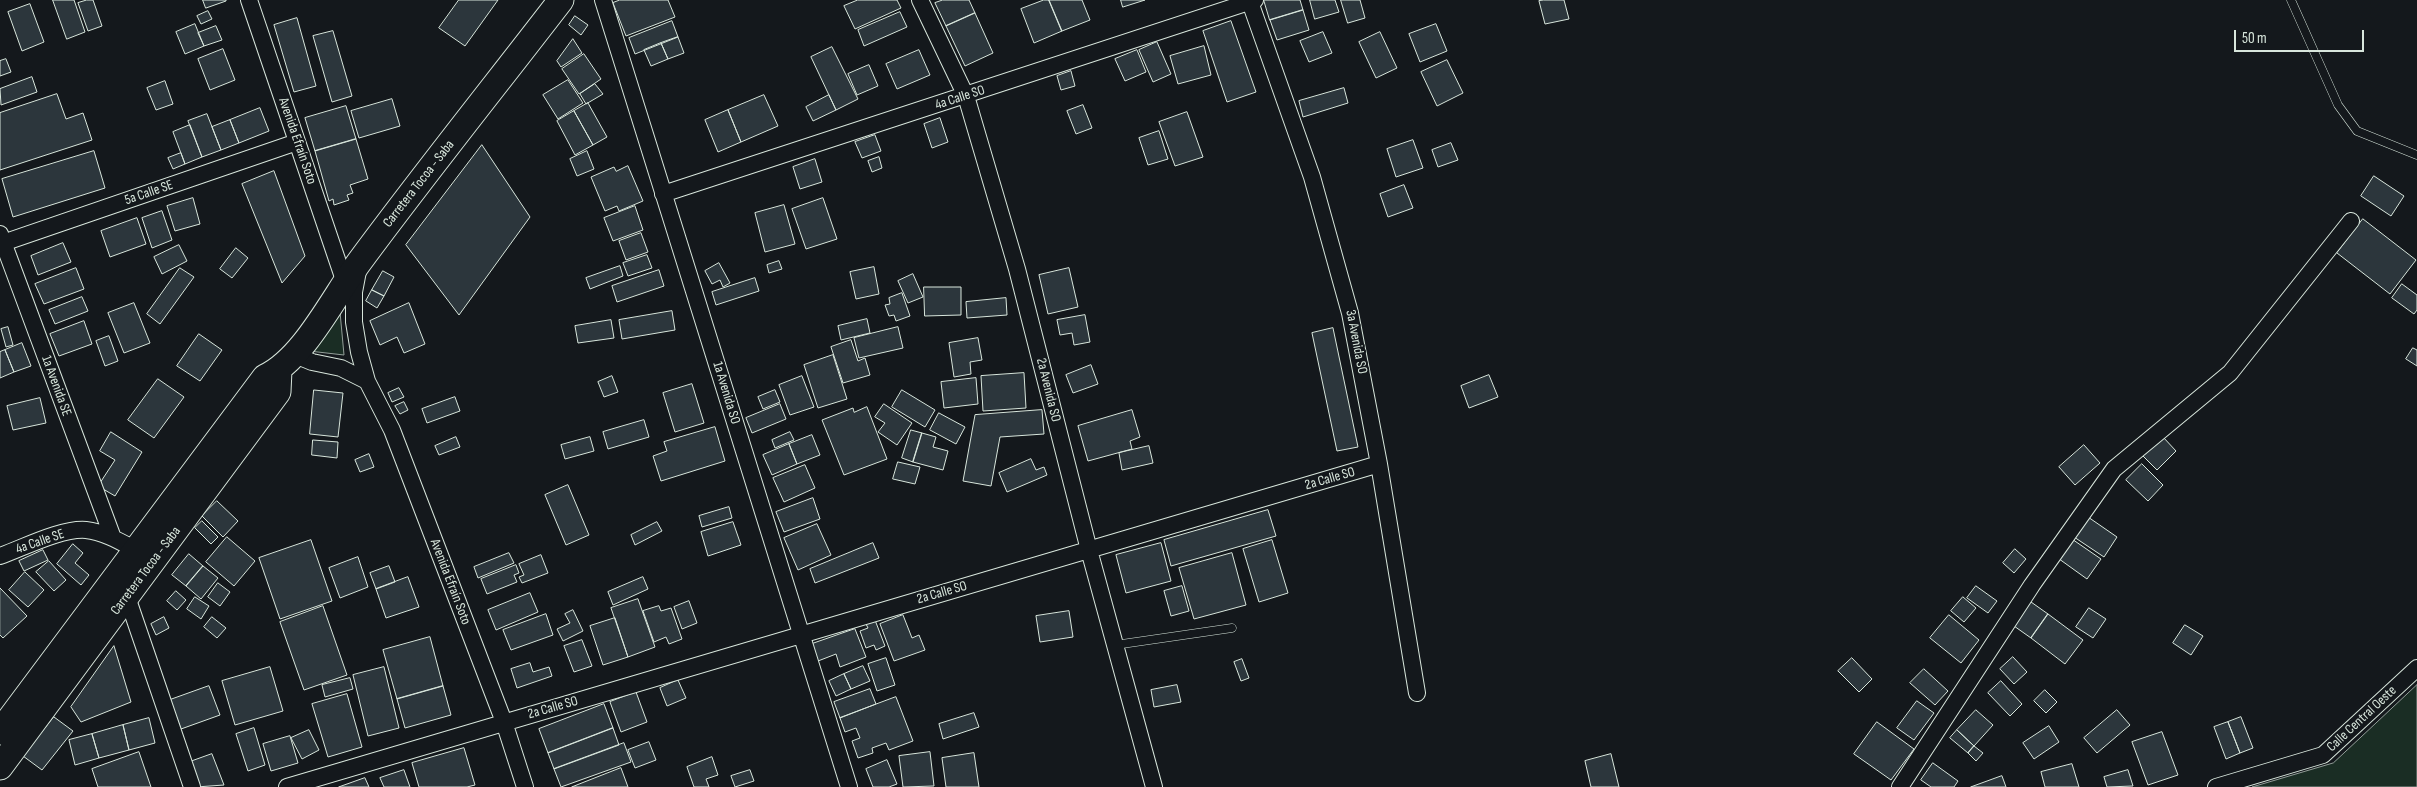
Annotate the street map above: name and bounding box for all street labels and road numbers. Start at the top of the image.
street label: 4a Calle SO [933,82,987,114]
street label: Avenida Efraín Soto [274,96,320,186]
street label: Carretera Tocoa - Saba [380,137,458,231]
street label: 5a Calle SE [123,177,175,209]
street label: 3a Avenida SO [1342,308,1370,376]
street label: 1a Avenida SE [37,353,75,419]
street label: 2a Avenida SO [1032,356,1064,424]
street label: 1a Avenida SO [709,360,743,426]
street label: 2a Calle SO [1303,464,1357,494]
street label: Carretera Tocoa - Saba [107,524,185,618]
street label: 4a Calle SE [14,526,66,558]
street label: Avenida Efraín Soto [426,537,474,627]
street label: 2a Calle SO [915,578,969,608]
street label: Calle Central Oeste [2324,683,2400,755]
street label: 2a Calle SO [526,693,580,723]

